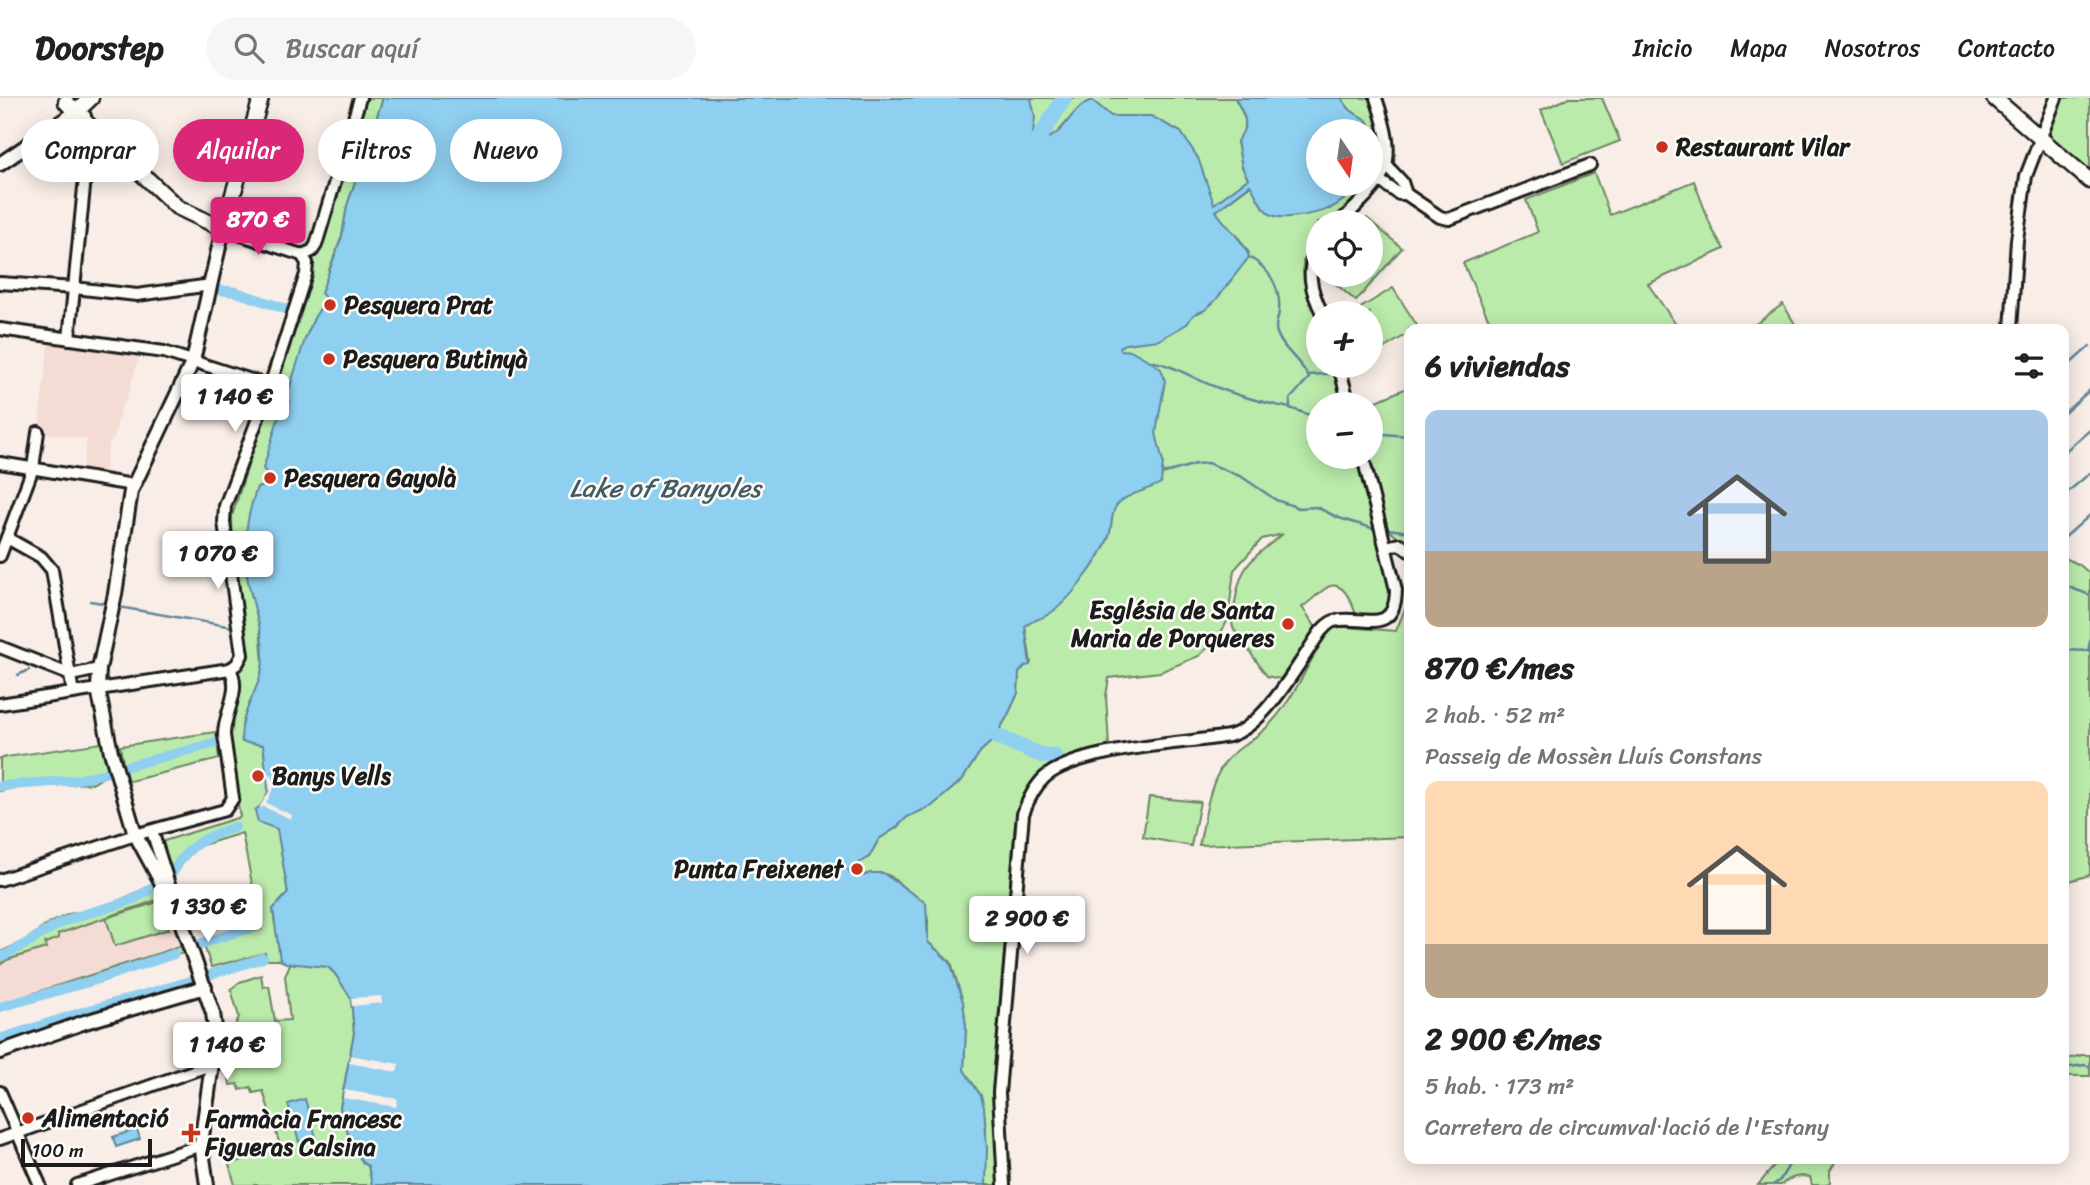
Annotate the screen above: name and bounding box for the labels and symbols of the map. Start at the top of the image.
north arrow [1306,119,1382,196]
place label: Restaurant Vilar [1675,126,1851,168]
marker: Restaurant Vilar [1654,139,1670,155]
pin: 870 € [209,198,307,257]
place label: Pesquera Prat [344,284,494,326]
marker: Pesquera Prat [322,297,338,313]
place label: Pesquera Butinyà [343,338,528,380]
marker: Pesquera Butinyà [321,351,337,367]
pin: 1 140 € [170,374,300,434]
place label: Pesquera Gayolà [284,457,456,499]
water label: Lake of Banyoles [570,465,764,511]
marker: Pesquera Gayolà [262,470,278,486]
pin: 1 070 € [153,532,283,591]
place label: Església de Santa Maria de Porqueres [1070,589,1275,659]
marker: Església de Santa Maria de Porqueres [1280,616,1296,632]
place label: Banys Vells [272,755,392,797]
marker: Banys Vells [250,768,266,784]
place label: Punta Freixenet [674,848,844,890]
marker: Punta Freixenet [849,861,865,877]
pin: 1 330 € [143,884,273,944]
pin: 2 900 € [962,896,1092,956]
pin: 1 140 € [162,1023,292,1082]
place label: Alimentació [41,1097,169,1139]
place label: Farmàcia Francesc Figueras Calsina [204,1098,403,1168]
marker: Alimentació [20,1110,36,1126]
marker: Farmàcia Francesc Figueras Calsina [183,1125,199,1141]
scale bar [21,1136,152,1168]

